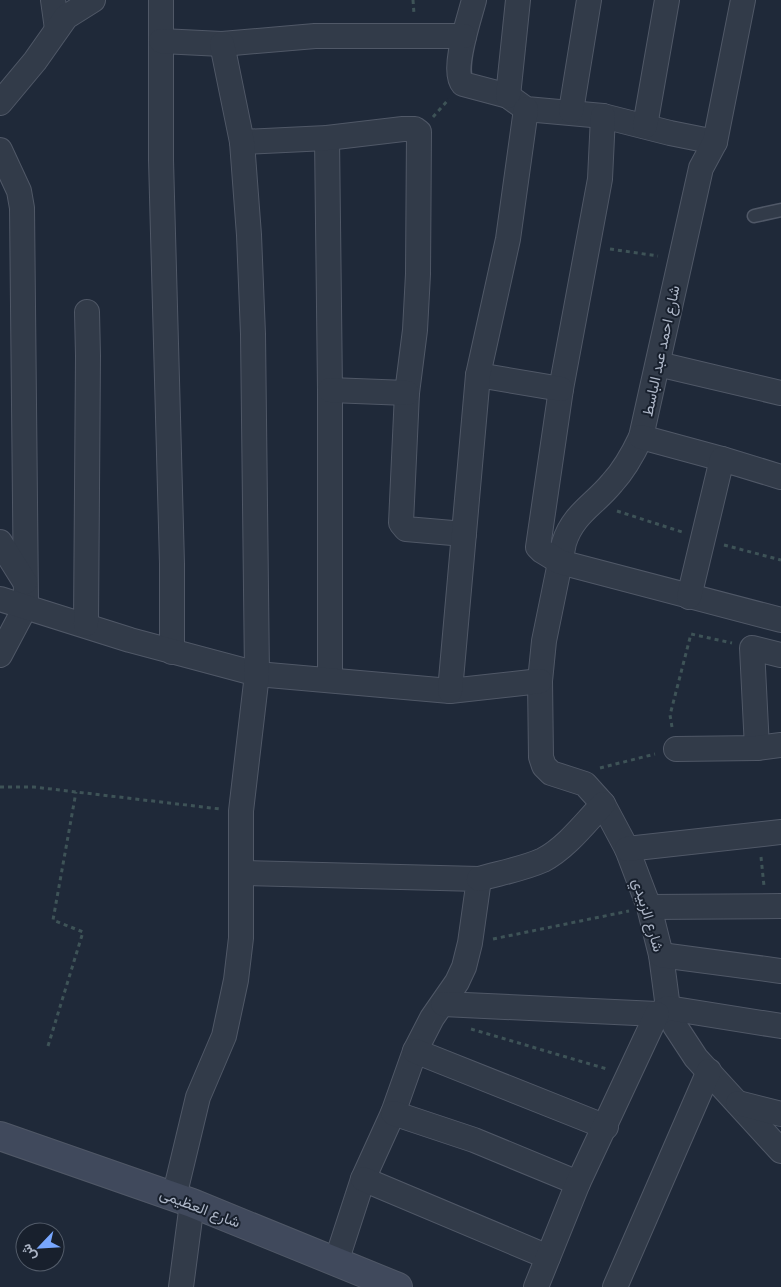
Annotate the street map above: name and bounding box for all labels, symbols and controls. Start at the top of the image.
street label: شارع احمد عبد الباسط [638,284,686,419]
street label: شارع الزبيدي [624,876,668,955]
street label: شارع العظيمى [157,1184,243,1233]
north arrow [15,1222,65,1272]
text: ش [17,1241,40,1264]

